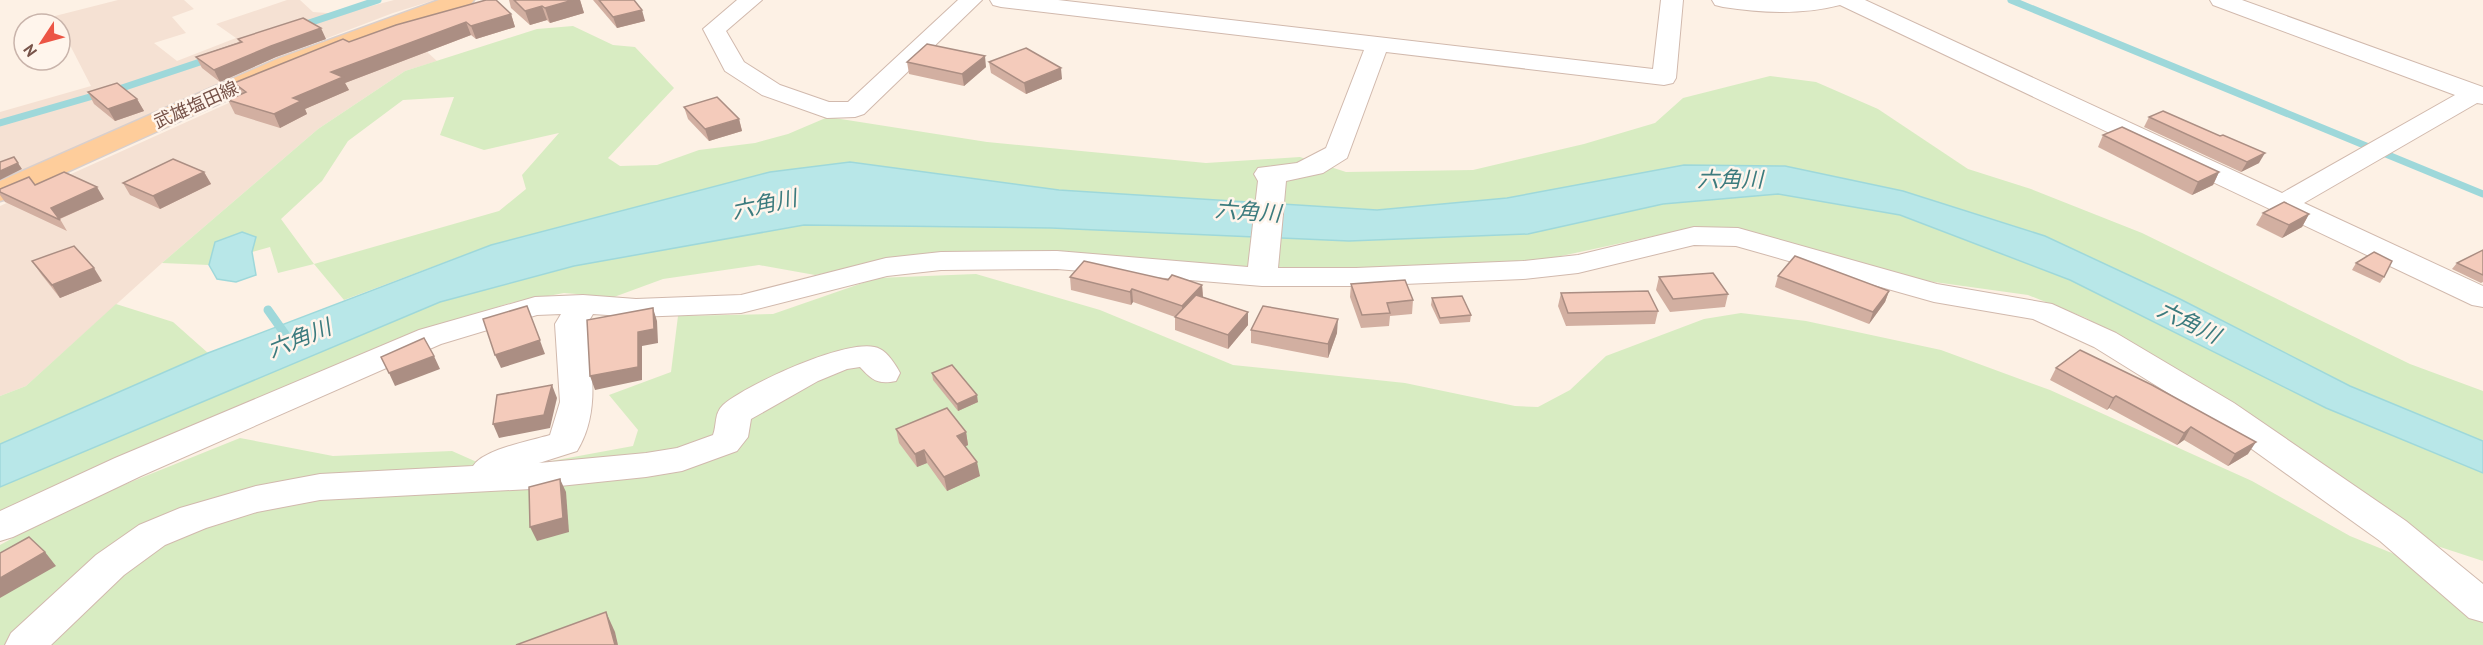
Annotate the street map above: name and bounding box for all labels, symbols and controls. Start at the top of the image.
north arrow [12,12,72,72]
text: N [19,41,41,61]
street label: 武雄塩田線 [150,76,242,133]
water label: 六角川 [1697,165,1765,193]
water label: 六角川 [729,183,801,225]
water label: 六角川 [1214,195,1284,227]
water label: 六角川 [2153,295,2227,350]
water label: 六角川 [263,312,337,363]

